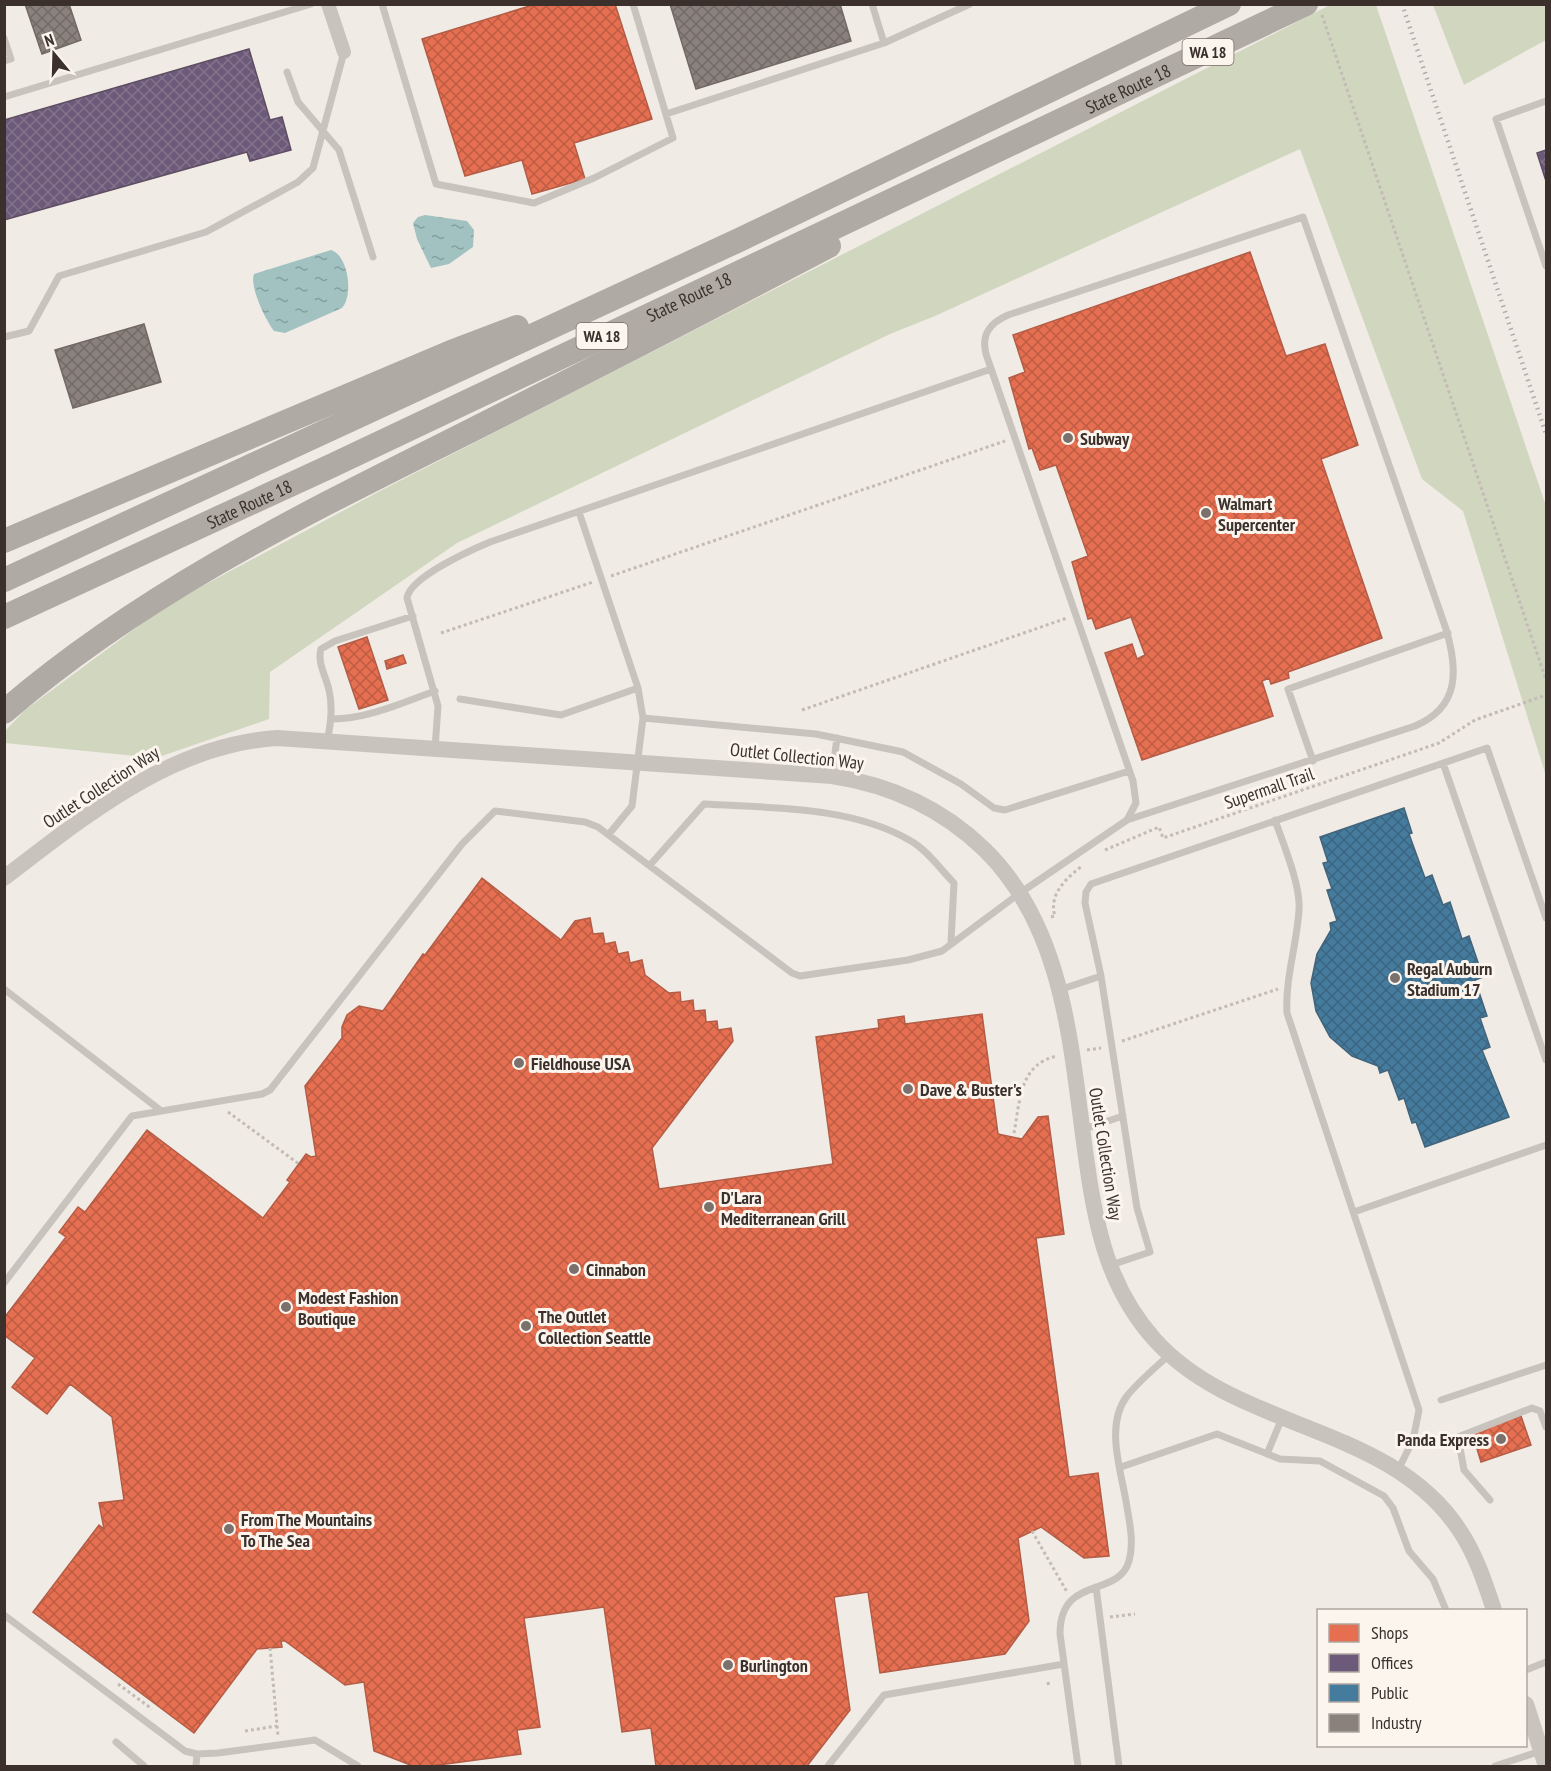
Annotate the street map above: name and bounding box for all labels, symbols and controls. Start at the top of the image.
north arrow [24,24,84,84]
text: N [42,29,56,51]
road number: WA 18 [1182,39,1234,65]
street label: State Route 18 [1081,58,1174,118]
street label: State Route 18 [642,266,735,327]
road number: WA 18 [576,323,628,349]
place label: Subway [1080,427,1130,450]
marker: Subway [1061,431,1075,445]
street label: State Route 18 [203,474,296,533]
place label: Walmart Supercenter [1217,492,1296,536]
marker: Walmart Supercenter [1199,506,1213,520]
street label: Outlet Collection Way [729,738,865,774]
street label: Outlet Collection Way [38,741,164,833]
street label: Supermall Trail [1221,762,1318,814]
place label: Regal Auburn Stadium 17 [1407,957,1492,1001]
marker: Regal Auburn Stadium 17 [1388,971,1402,985]
place label: Fieldhouse USA [531,1052,632,1075]
marker: Fieldhouse USA [512,1056,526,1070]
place label: Dave & Buster's [920,1078,1022,1101]
marker: Dave & Buster's [901,1082,915,1096]
street label: Outlet Collection Way [1084,1086,1128,1222]
place label: D'Lara Mediterranean Grill [721,1186,846,1230]
marker: D'Lara Mediterranean Grill [702,1200,716,1214]
place label: Cinnabon [586,1258,646,1281]
marker: Cinnabon [567,1262,581,1276]
place label: Modest Fashion Boutique [298,1286,398,1330]
marker: Modest Fashion Boutique [279,1300,293,1314]
place label: The Outlet Collection Seattle [538,1305,651,1349]
marker: The Outlet Collection Seattle [519,1319,533,1333]
place label: Panda Express [1397,1428,1489,1451]
marker: Panda Express [1494,1432,1508,1446]
place label: From The Mountains To The Sea [241,1508,372,1552]
marker: From The Mountains To The Sea [222,1522,236,1536]
legend [1317,1609,1527,1747]
text: Shops [1371,1621,1408,1644]
text: Offices [1371,1651,1413,1674]
place label: Burlington [740,1654,808,1677]
marker: Burlington [721,1658,735,1672]
text: Public [1371,1681,1409,1704]
text: Industry [1371,1711,1422,1734]

